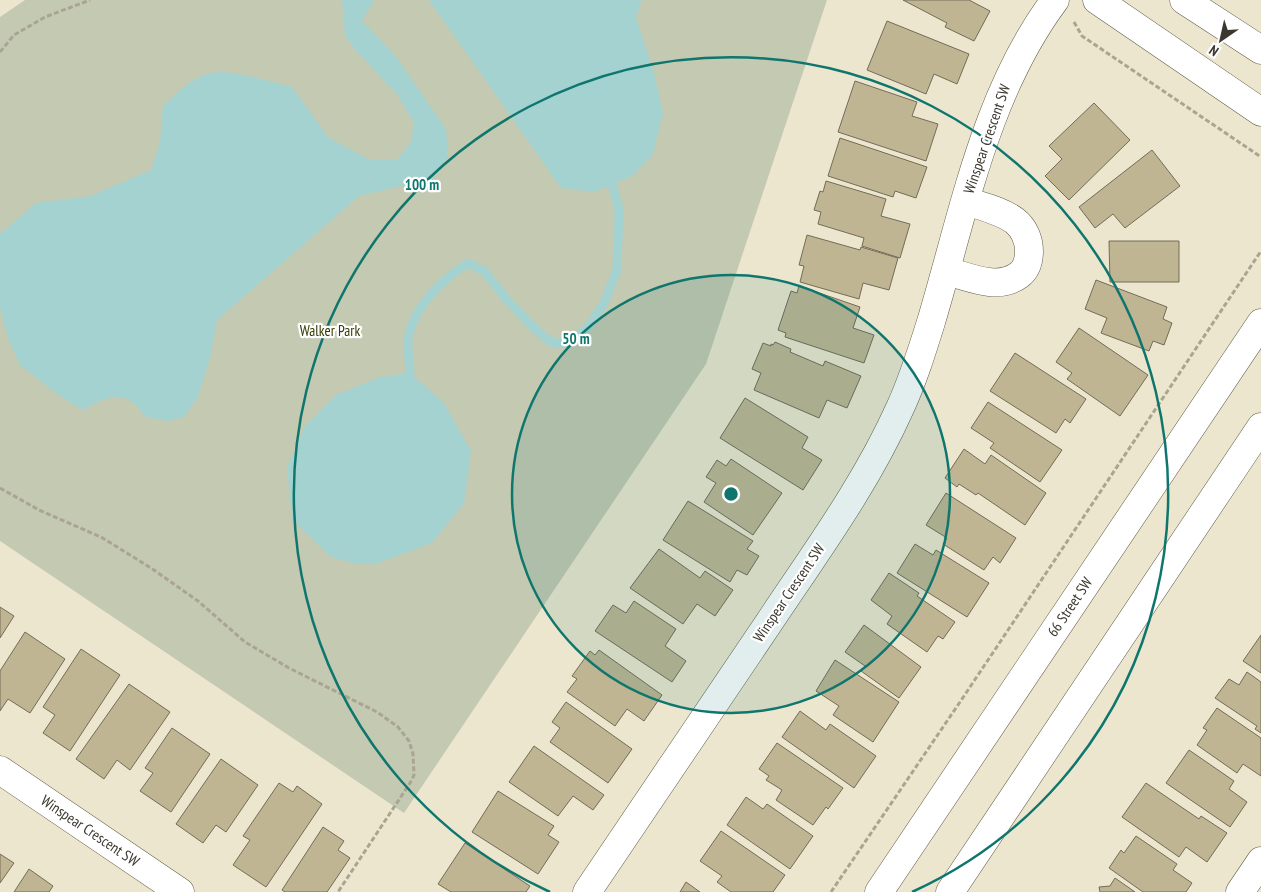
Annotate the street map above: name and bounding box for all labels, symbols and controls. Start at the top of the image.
north arrow [1196,15,1246,65]
text: N [1206,41,1222,60]
street label: Winspear Crescent SW [959,82,1014,196]
text: 100 m [405,175,439,194]
park label: Walker Park [300,321,360,340]
text: 50 m [562,329,590,348]
centre of rings [722,485,740,503]
street label: Winspear Crescent SW [749,540,829,646]
street label: 66 Street SW [1043,573,1096,640]
street label: Winspear Crescent SW [37,791,143,871]

